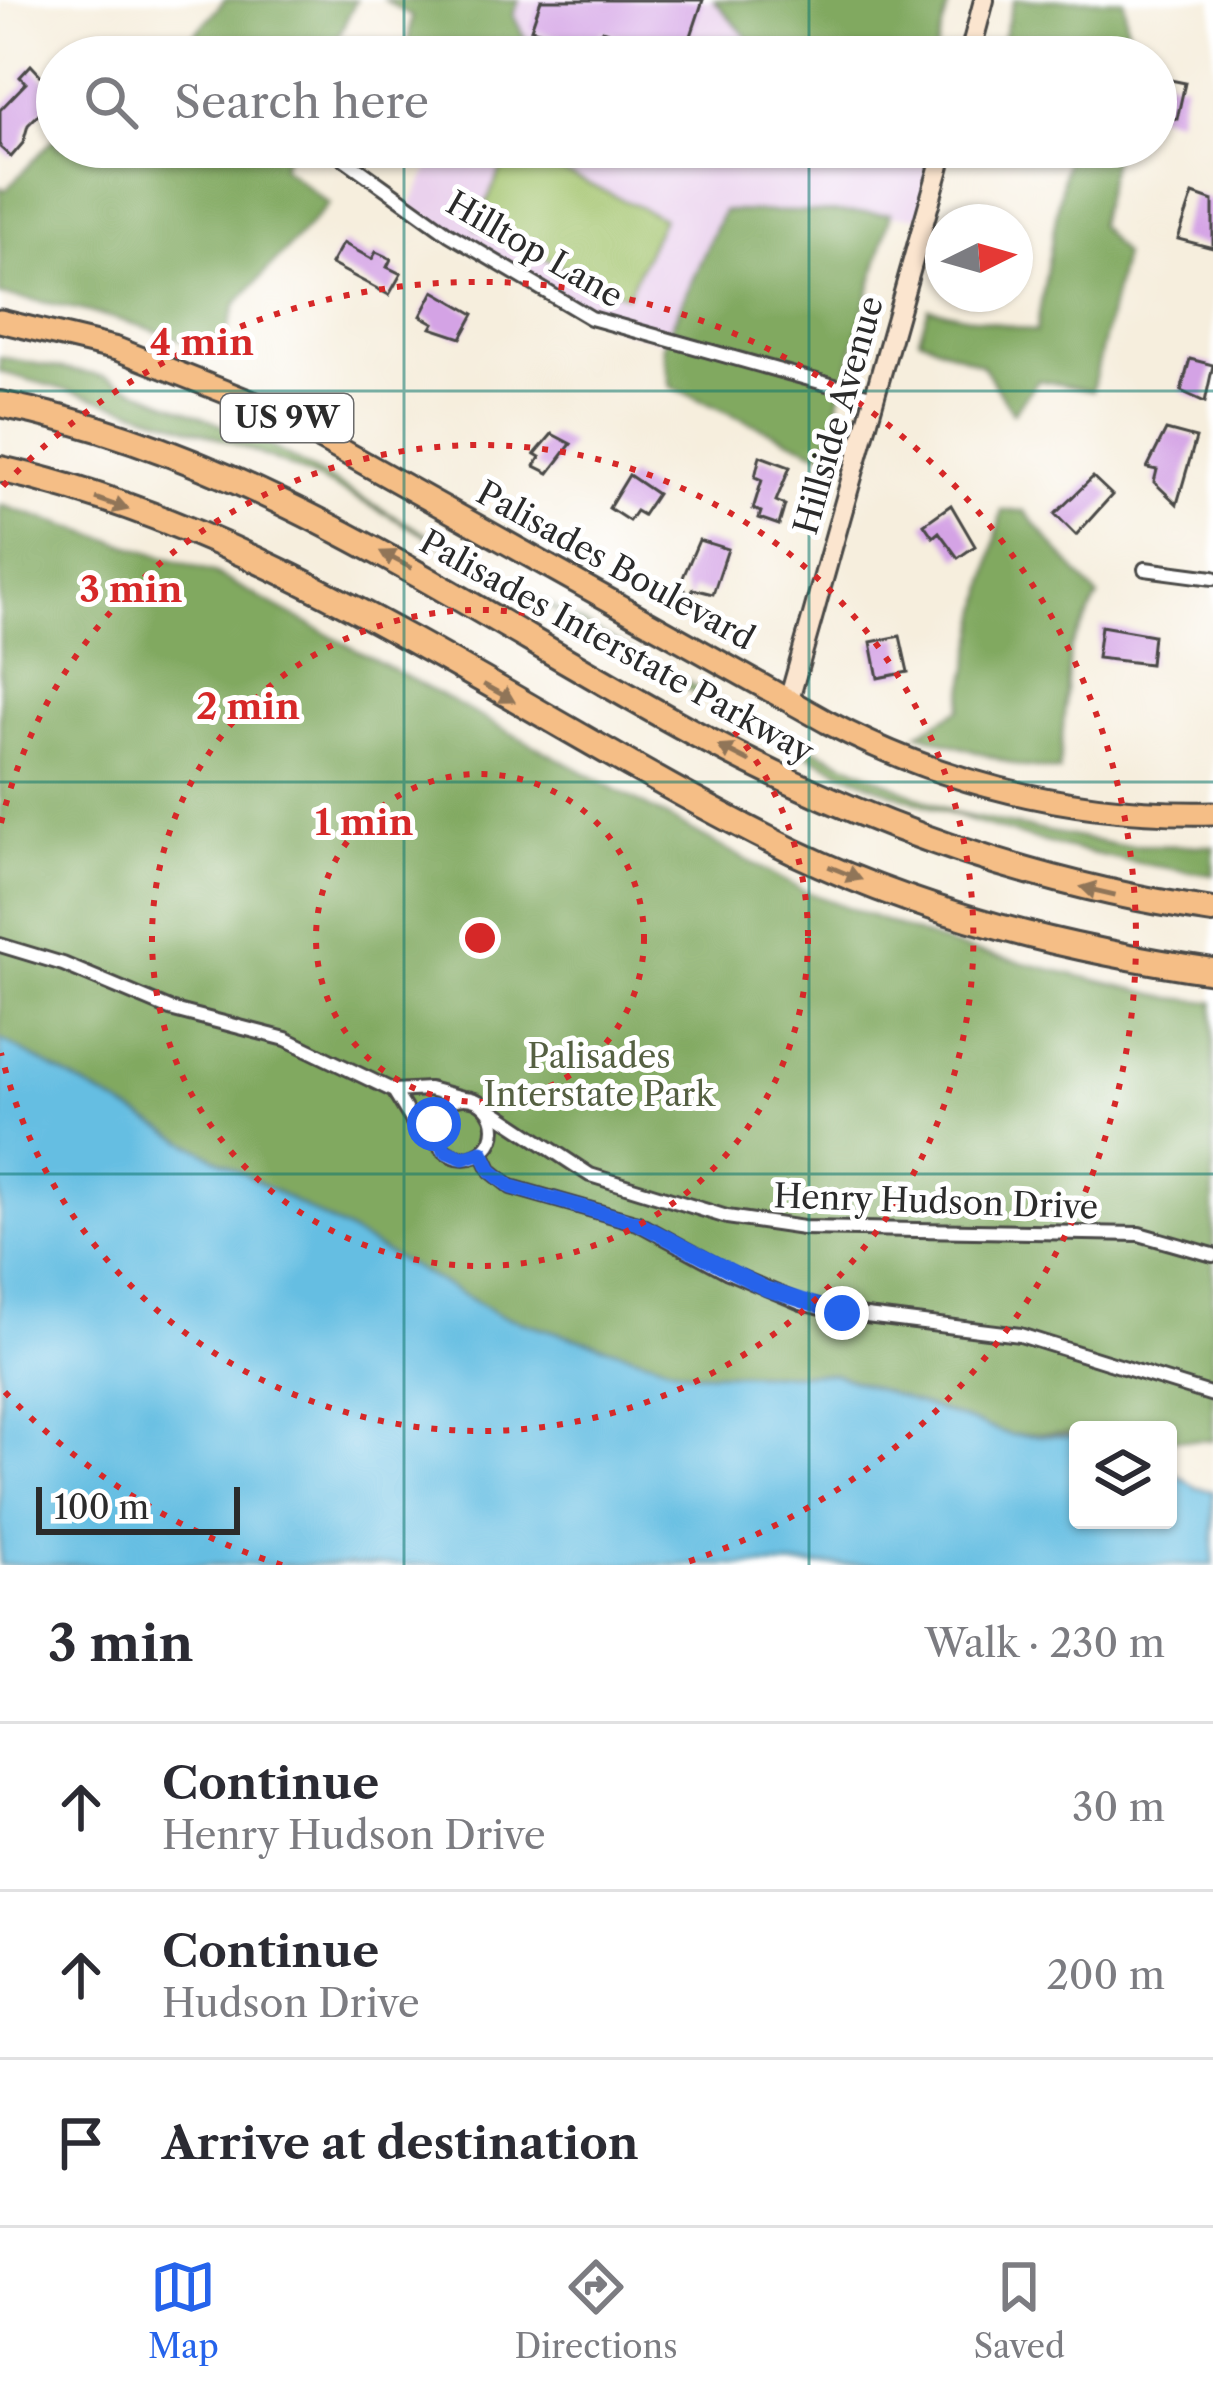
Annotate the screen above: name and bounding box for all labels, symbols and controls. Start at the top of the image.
search box [36,36,1177,168]
icon: search [78,69,144,135]
text: Search here [174,74,429,130]
street label: Hilltop Lane [439,182,630,316]
north arrow [925,204,1033,312]
street label: Hillside Avenue [785,291,892,539]
text: 4 min [150,320,254,364]
road number: US 9W [221,394,353,442]
street label: Palisades Boulevard [470,472,762,659]
one-way arrow [94,496,130,514]
street label: Palisades Interstate Parkway [413,521,821,772]
one-way arrow [378,550,413,571]
text: 3 min [80,567,183,611]
one-way arrow [482,682,516,703]
text: 2 min [196,684,300,728]
one-way arrow [717,744,751,764]
text: 1 min [315,800,414,844]
one-way arrow [827,864,863,883]
one-way arrow [1078,880,1116,899]
centre of rings [459,917,501,959]
park label: Palisades Interstate Park [484,1036,716,1115]
route start [407,1097,461,1151]
street label: Henry Hudson Drive [773,1175,1099,1228]
route end [815,1286,869,1340]
map controls [1069,1421,1177,1529]
button: layers [1069,1421,1177,1529]
scale bar [36,1481,240,1534]
text: 100 m [54,1487,149,1528]
text: 3 min [48,1612,194,1674]
text: Walk · 230 m [925,1619,1165,1667]
text: Continue [162,1755,379,1811]
icon: ahead [48,1774,114,1840]
text: 30 m [1072,1783,1165,1831]
text: Henry Hudson Drive [162,1811,546,1859]
text: Continue [162,1923,379,1979]
icon: ahead [48,1942,114,2008]
text: 200 m [1046,1951,1165,1999]
text: Hudson Drive [162,1979,420,2027]
icon: arrive [48,2110,114,2176]
text: Arrive at destination [162,2115,639,2171]
tab: Map [148,2254,219,2367]
tab: Directions [515,2254,678,2367]
tab: Saved [973,2254,1065,2367]

